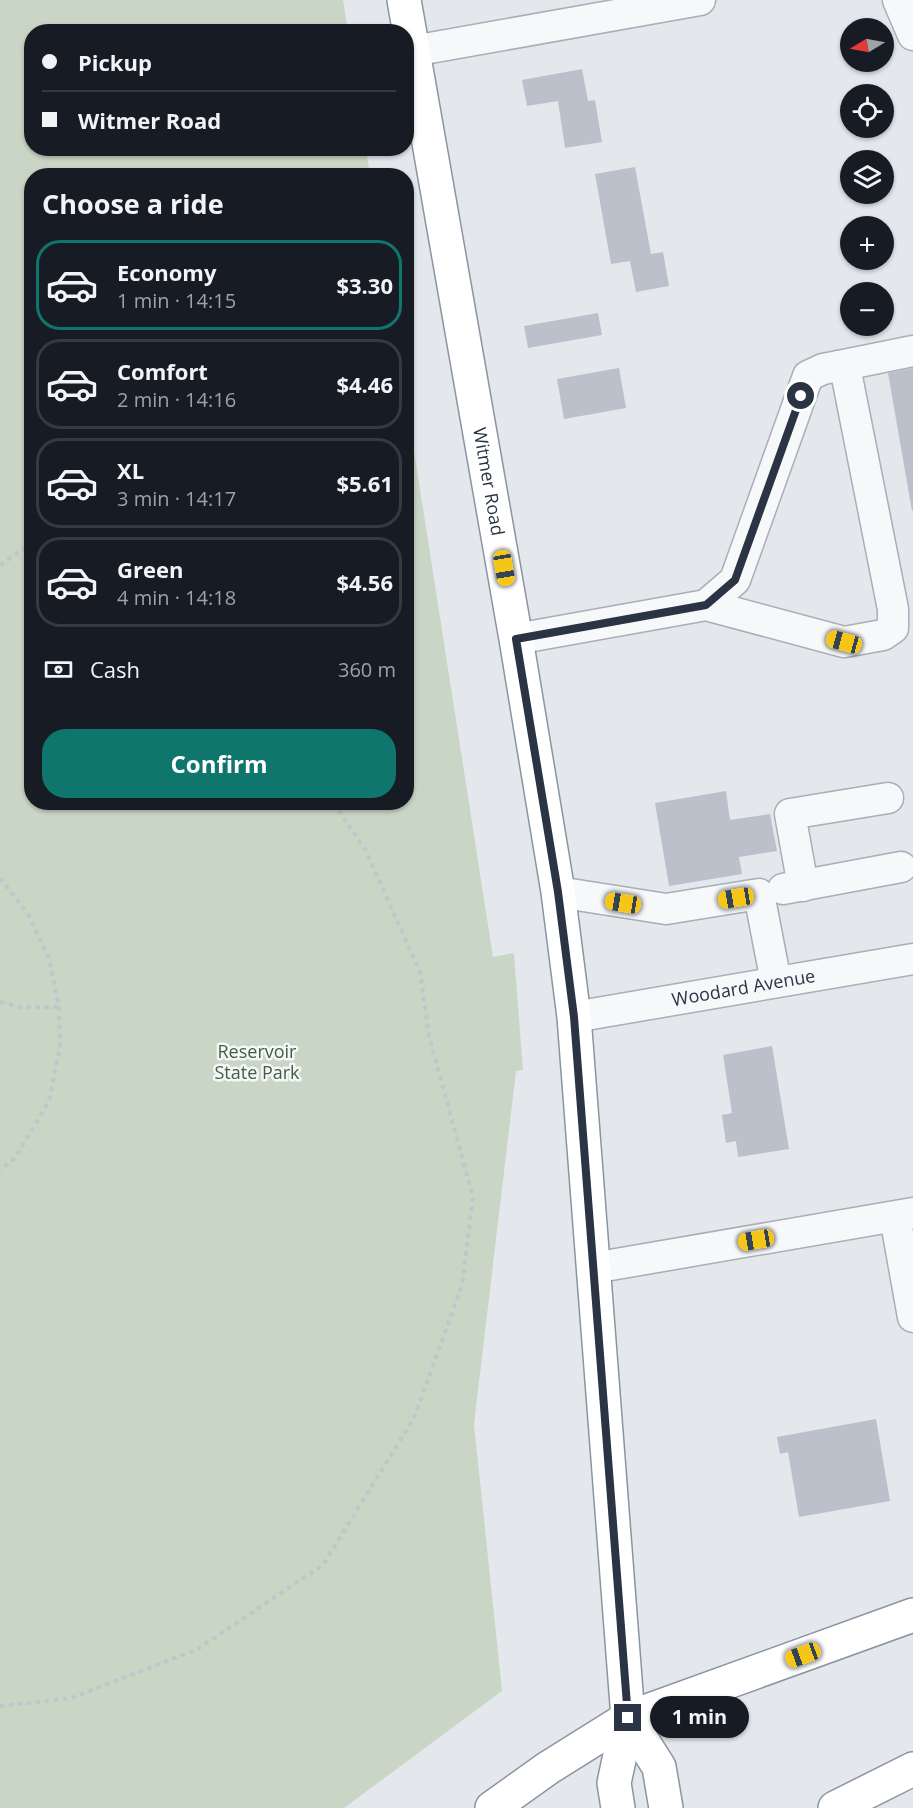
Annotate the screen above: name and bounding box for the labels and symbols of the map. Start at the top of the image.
north arrow [840,18,894,72]
route start [787,382,814,409]
street label: Witmer Road [468,426,511,537]
car [492,549,516,587]
car [824,629,864,655]
car [717,886,755,910]
car [604,891,642,915]
street label: Woodard Avenue [670,963,817,1011]
park label: Reservoir State Park [214,1039,300,1084]
car [737,1228,775,1252]
car [783,1640,823,1670]
callout: 1 min [649,1697,748,1739]
route end [614,1704,641,1731]

